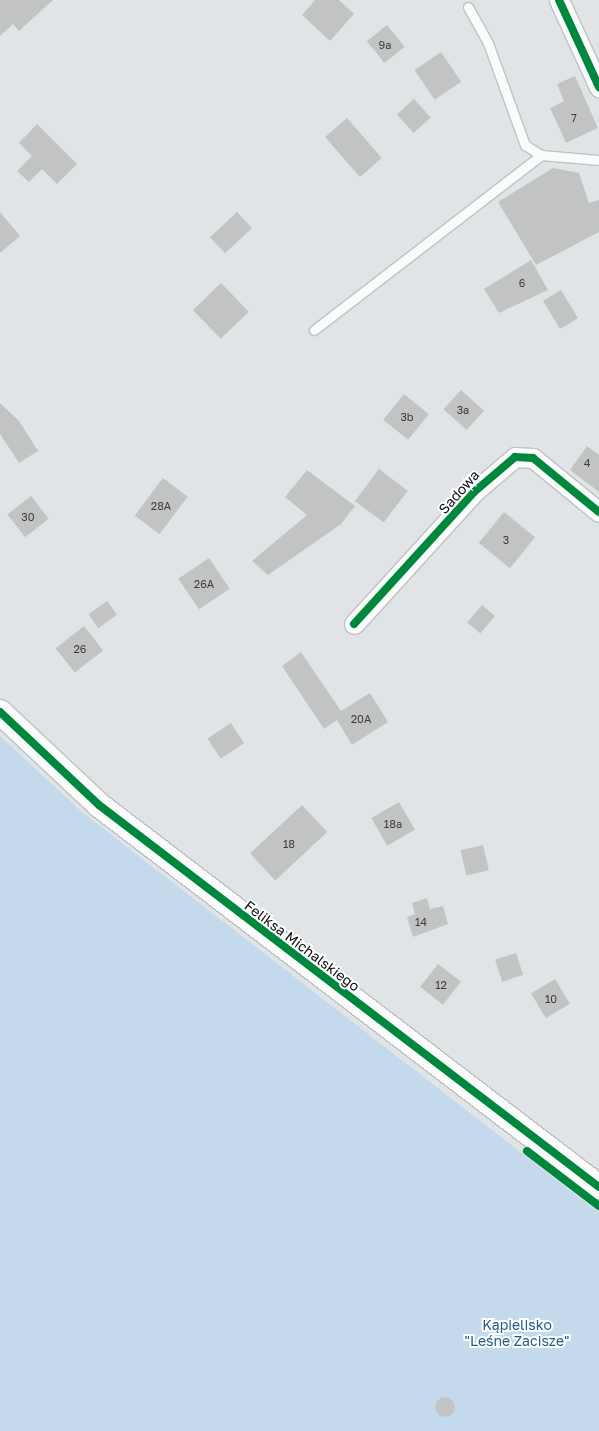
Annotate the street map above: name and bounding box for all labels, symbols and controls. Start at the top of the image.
house number: 9a [379,38,391,52]
house number: 7 [571,111,577,125]
house number: 6 [519,276,525,290]
house number: 3a [457,403,469,417]
house number: 3b [400,410,414,424]
house number: 4 [584,456,590,470]
street label: Sadowa [435,467,483,517]
house number: 28A [151,499,171,513]
house number: 30 [21,510,35,524]
house number: 3 [503,533,509,547]
house number: 26A [194,577,214,591]
house number: 26 [73,642,87,656]
house number: 20A [351,712,371,726]
house number: 18a [384,817,402,831]
house number: 18 [283,837,295,851]
street label: Feliksa Michalskiego [241,897,363,995]
house number: 14 [415,915,427,929]
house number: 12 [435,978,447,992]
house number: 10 [545,992,557,1006]
park label: Kąpielisko "Leśne Zacisze" [465,1317,569,1350]

